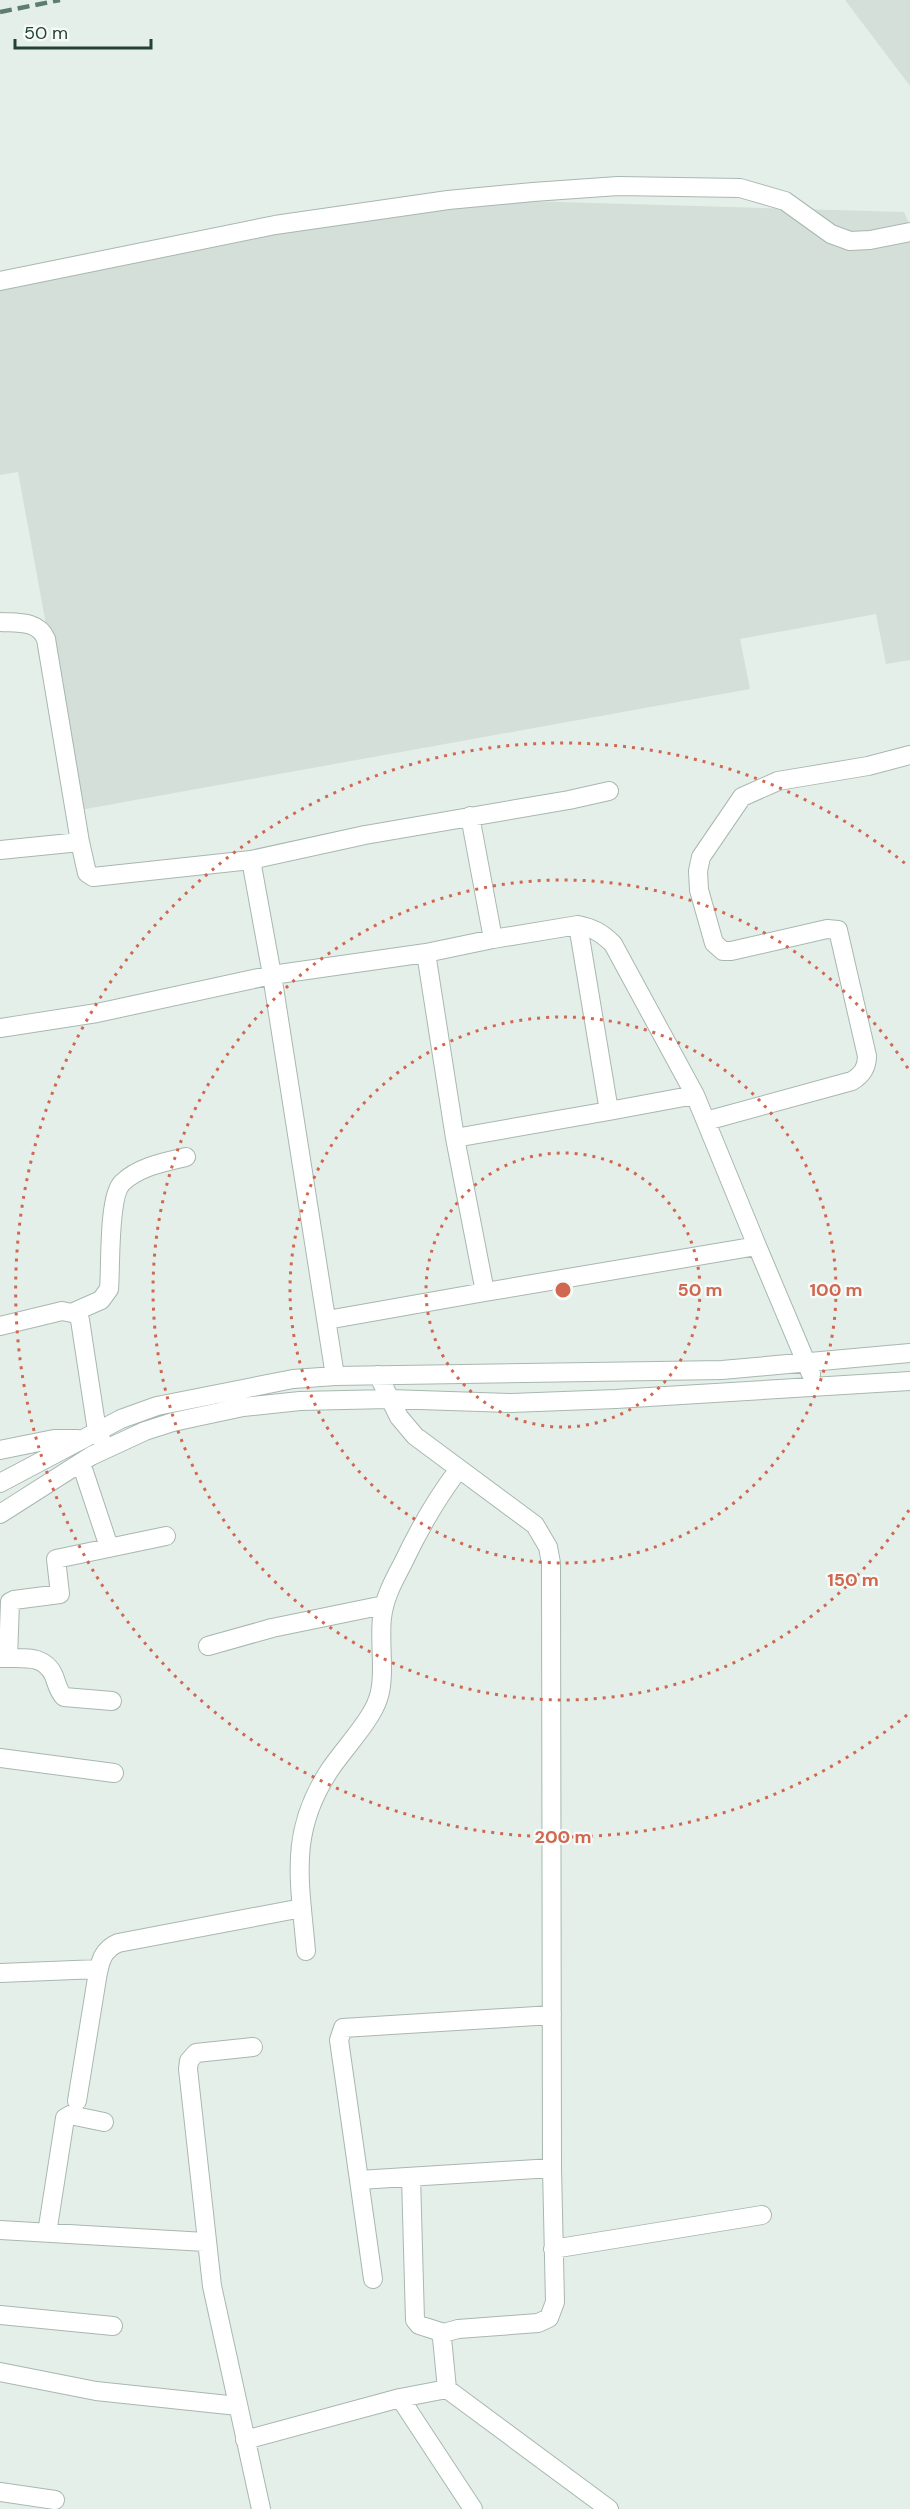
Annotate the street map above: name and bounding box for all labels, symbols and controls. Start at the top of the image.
scale bar [15,12,152,50]
text: 50 m [24,21,68,45]
text: 50 m [677,1278,723,1302]
text: 100 m [809,1278,863,1302]
centre of rings [553,1280,573,1300]
text: 150 m [827,1568,879,1592]
text: 200 m [535,1825,591,1849]

